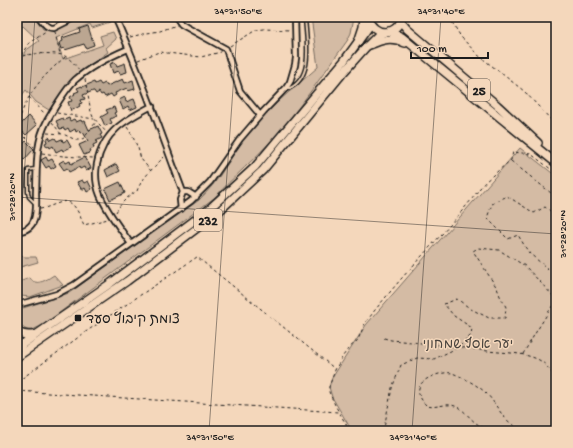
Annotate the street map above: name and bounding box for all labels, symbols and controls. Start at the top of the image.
text: 34°31'50"E [213,6,263,18]
text: 34°31'40"E [417,6,465,18]
scale bar [411,34,488,60]
text: 100 m [416,43,447,57]
road number: 25 [468,79,490,101]
text: 31°28'20"N [7,173,19,222]
road number: 232 [194,209,222,231]
text: 31°28'20"N [558,210,570,259]
place label: צומת קיבוץ סעד [86,311,180,329]
marker: צומת קיבוץ סעד [73,313,83,323]
park label: יער אסף שמחוני [423,336,513,354]
text: 34°31'50"E [185,432,235,444]
text: 34°31'40"E [389,432,437,444]

